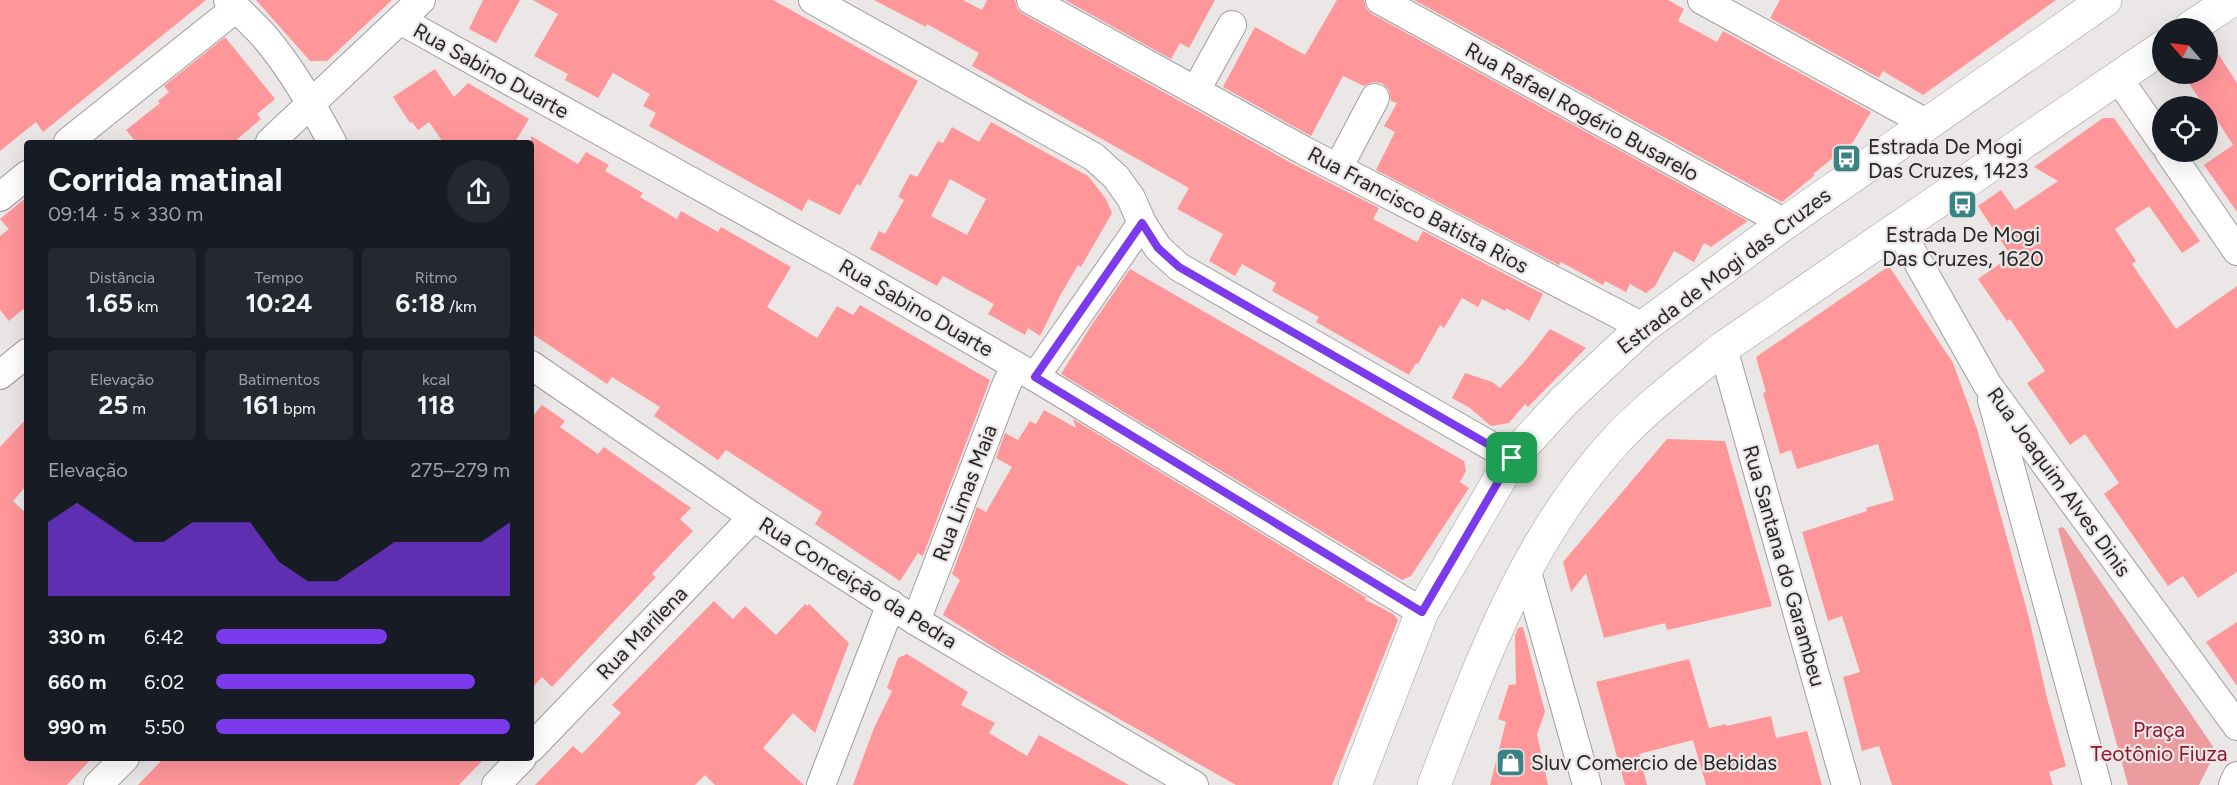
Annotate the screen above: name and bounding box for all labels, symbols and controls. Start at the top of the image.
street label: Rua Sabino Duarte [409,17,573,124]
north arrow [2152,18,2218,84]
map controls [2152,18,2218,162]
street label: Rua Rafael Rogério Busarelo [1461,37,1703,186]
button: locate [2152,96,2218,162]
place label: Estrada De Mogi Das Cruzes, 1423 [1868,134,2028,183]
street label: Rua Francisco Batista Rios [1304,141,1533,278]
bus stop icon: Estrada De Mogi Das Cruzes, 1423 [1831,143,1863,175]
text: Corrida matinal [48,160,283,199]
button: share [447,160,510,223]
street label: Estrada de Mogi das Cruzes [1612,182,1835,359]
bus stop icon: Estrada De Mogi Das Cruzes, 1620 [1947,188,1979,220]
text: 09:14 · 5 × 330 m [48,202,203,226]
place label: Estrada De Mogi Das Cruzes, 1620 [1882,222,2044,271]
street label: Rua Sabino Duarte [835,253,998,362]
text: Distância [89,268,155,287]
text: Tempo [255,268,303,287]
text: Ritmo [415,268,457,287]
text: 1.65 [86,287,133,319]
text: 10:24 [245,287,313,319]
text: 6:18 [395,287,445,319]
text: km [133,297,158,316]
text: /km [445,297,477,316]
text: Elevação [90,370,154,389]
text: Batimentos [238,370,320,389]
text: kcal [422,370,450,389]
street label: Rua Joaquim Alves Dinis [1982,382,2136,581]
text: 25 [98,389,128,421]
text: 161 [242,389,279,421]
text: 118 [417,389,455,421]
text: m [128,399,146,418]
text: bpm [279,399,316,418]
street label: Rua Limas Maia [927,421,1002,565]
pin [1486,432,1537,483]
icon: arrive [1495,441,1528,474]
street label: Rua Santana do Garambeu [1738,442,1831,689]
text: Elevação [48,458,128,482]
text: 275–279 m [410,458,510,482]
street label: Rua Conceição da Pedra [755,511,962,654]
street label: Rua Marilena [591,581,692,684]
text: 330 m [48,625,105,649]
text: 6:42 [144,625,184,649]
text: 660 m [48,670,106,694]
text: 6:02 [144,670,184,694]
text: 990 m [48,715,106,739]
text: 5:50 [144,715,185,739]
park label: Praça Teotônio Fiuza [2091,717,2227,766]
shop icon: Sluv Comercio de Bebidas [1494,747,1526,779]
place label: Sluv Comercio de Bebidas [1531,750,1777,775]

